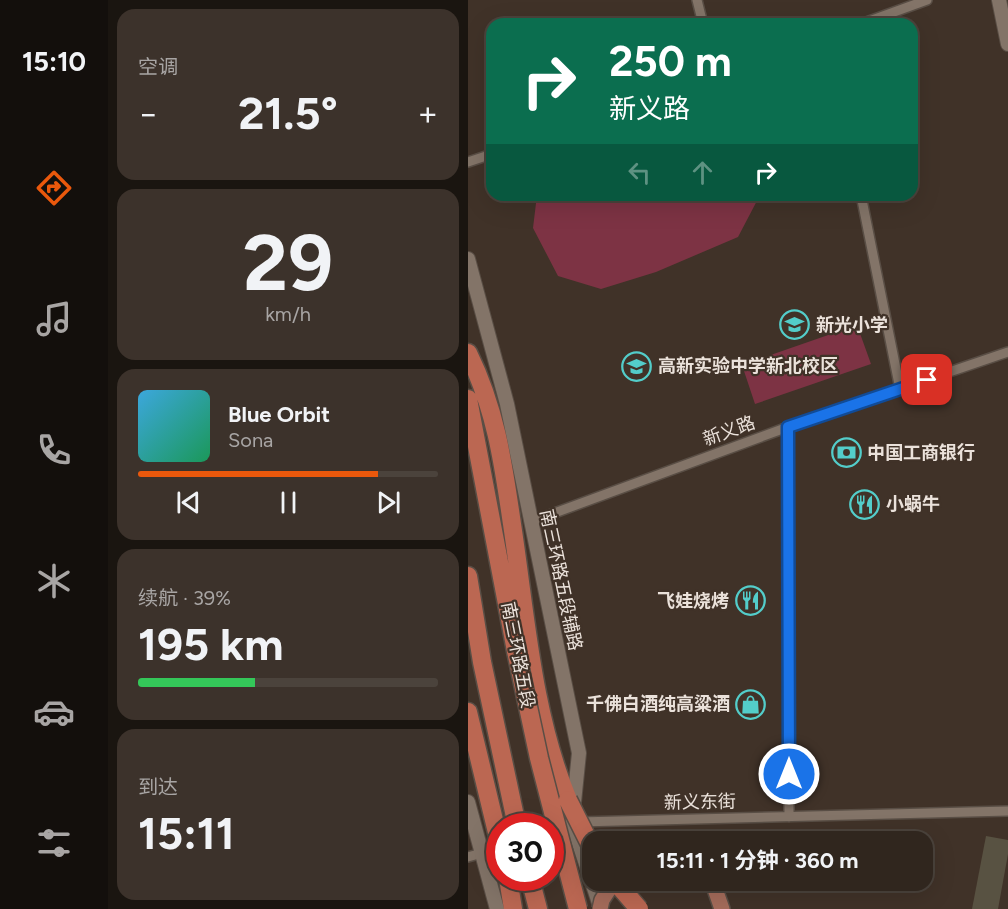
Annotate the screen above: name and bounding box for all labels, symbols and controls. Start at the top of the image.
text: 250 m [609,36,732,87]
icon: right [510,42,588,120]
text: 15:10 [22,45,86,78]
text: 空调 [138,55,178,79]
text: 21.5° [238,86,338,140]
text: 新义路 [609,92,690,125]
text: − [138,94,159,133]
text: + [417,94,438,133]
icon: left [623,156,656,189]
icon: ahead [686,156,719,189]
icon: right [749,156,782,189]
icon: directions [33,167,75,209]
text: 29 [243,216,333,310]
icon: music [33,298,75,340]
text: km/h [265,302,311,326]
school or university icon: 新光小学 [779,309,811,341]
place label: 新光小学 [816,314,888,336]
school or university icon: 高新实验中学新北校区 [621,350,653,382]
pin [901,354,952,405]
place label: 高新实验中学新北校区 [658,355,838,377]
icon: arrive [910,363,943,396]
text: Blue Orbit [228,401,330,428]
street label: 新义路 [700,411,758,451]
text: Sona [228,428,273,452]
icon: phone [33,429,75,471]
bank icon: 中国工商银行 [830,437,862,469]
place label: 中国工商银行 [867,442,975,464]
icon: previous [172,486,205,519]
icon: pause [272,486,305,519]
icon: next [372,486,405,519]
restaurant icon: 小蜗牛 [849,488,881,520]
place label: 小蜗牛 [886,493,940,515]
street label: 南三环路五段辅路 [535,507,587,653]
icon: climate [33,560,75,602]
restaurant icon: 飞娃烧烤 [734,585,766,617]
text: 续航 · 39% [138,586,231,610]
place label: 飞娃烧烤 [657,590,729,612]
street label: 南三环路五段 [497,600,539,710]
text: 195 km [138,617,283,671]
shop icon: 千佛白酒纯高粱酒 [735,688,767,720]
icon: car [33,691,75,733]
place label: 千佛白酒纯高粱酒 [586,693,730,715]
position arrow [757,742,821,806]
text: 到达 [138,775,178,799]
street label: 新义东街 [664,790,736,814]
text: 15:11 [138,806,235,860]
speed limit sign: 30 [486,813,564,891]
icon: filters [33,822,75,864]
text: 15:11 · 1 分钟 · 360 m [657,847,858,874]

